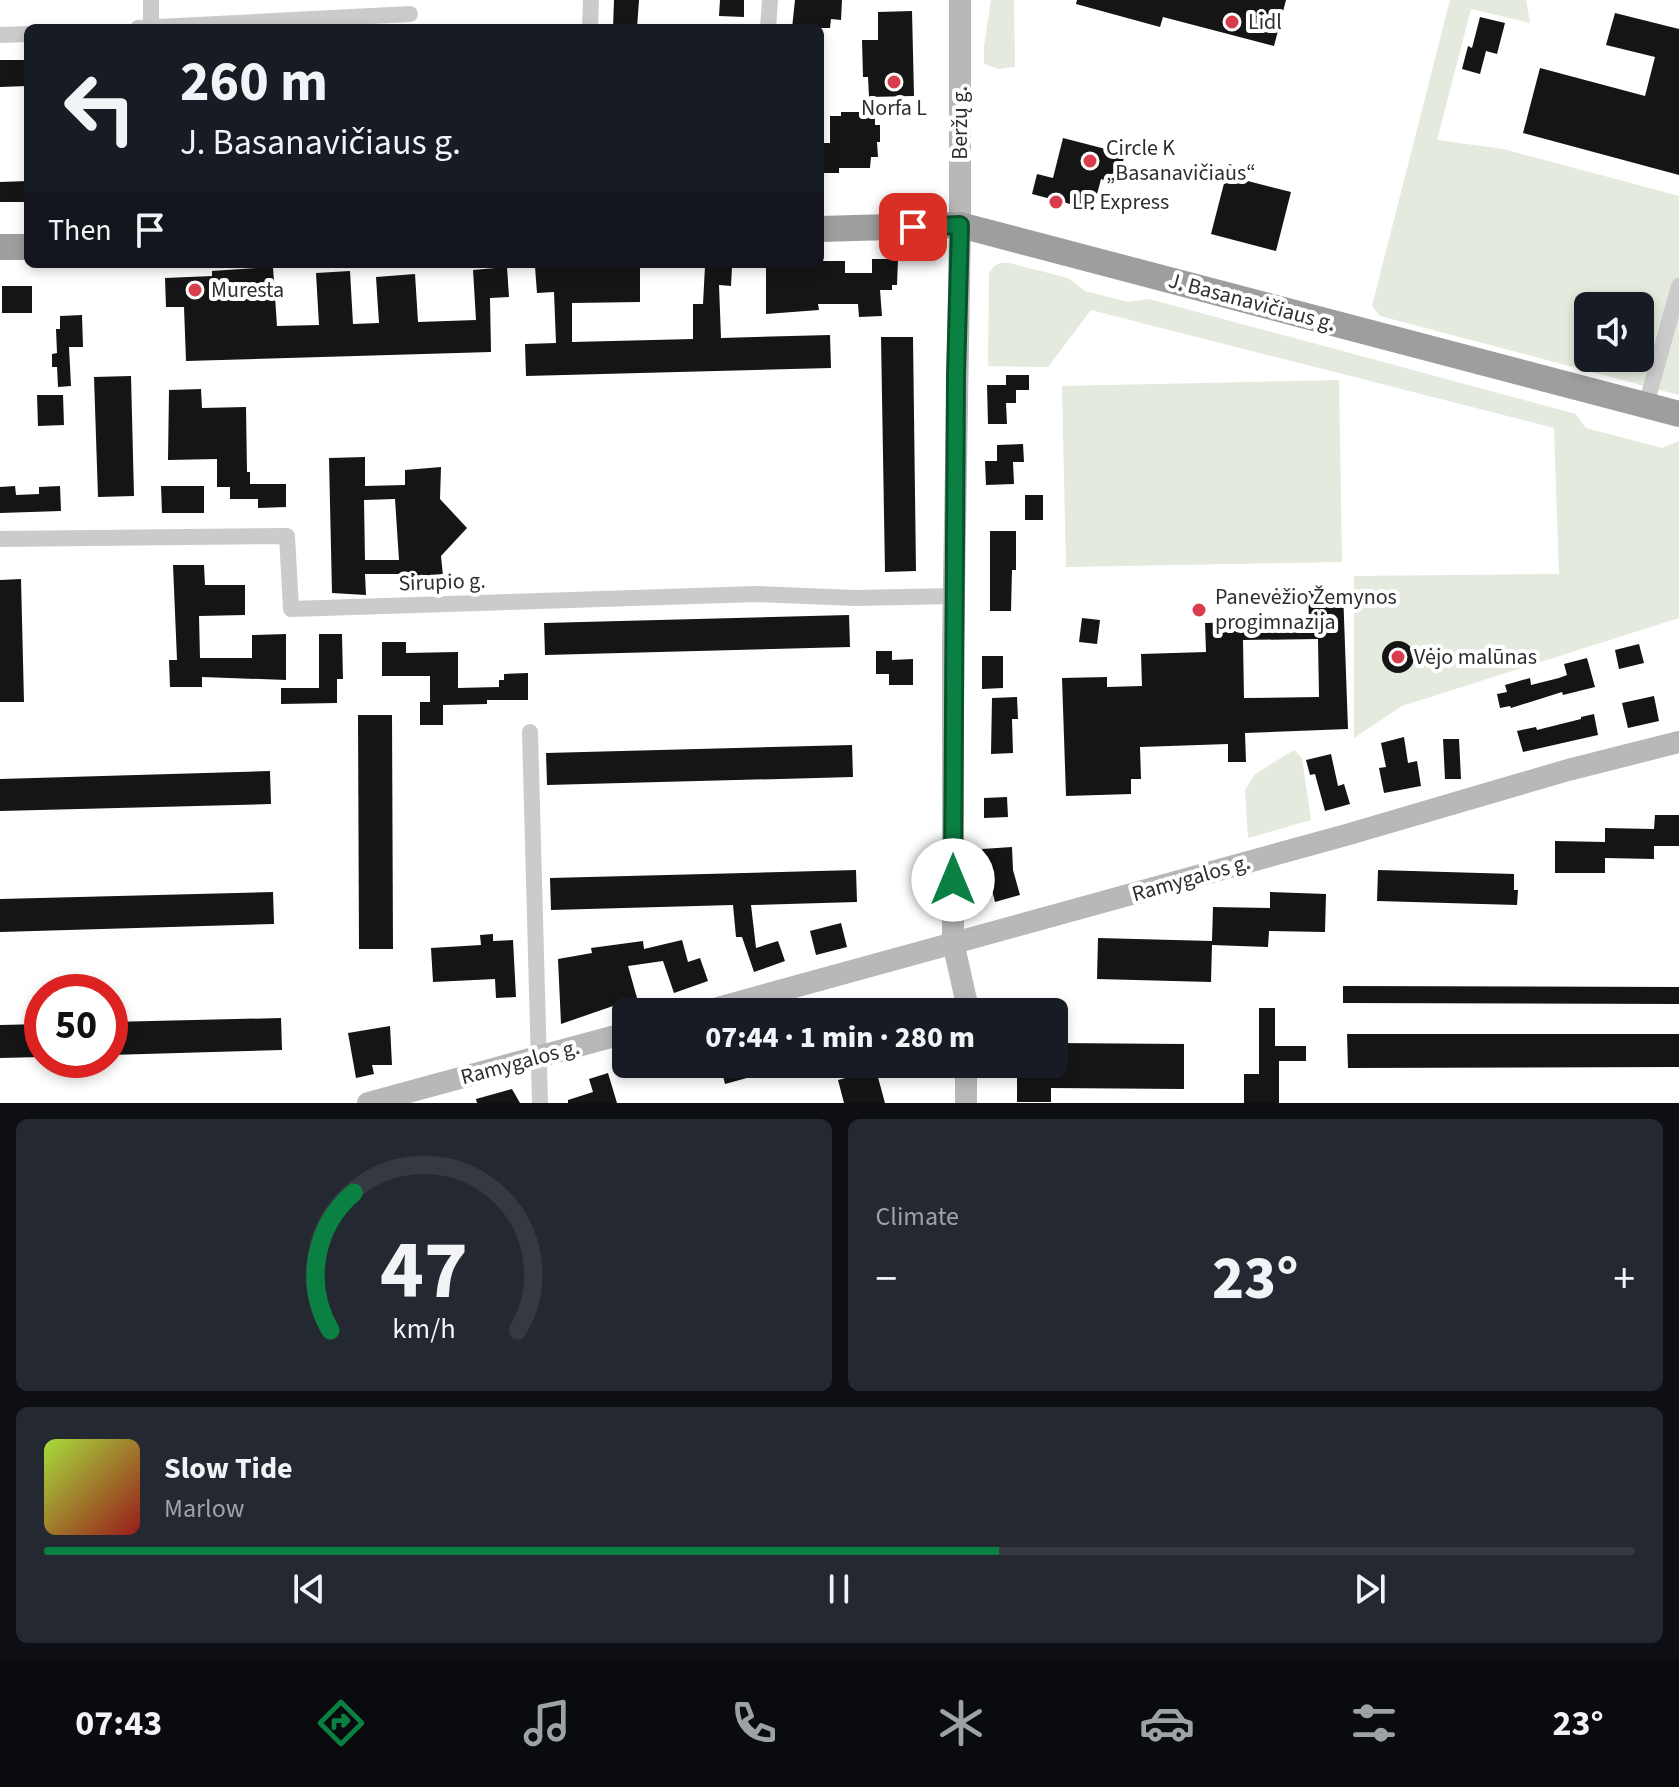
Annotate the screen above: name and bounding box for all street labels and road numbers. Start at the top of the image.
street label: Beržų g. [944,86,976,160]
street label: J. Basanavičiaus g. [1165,264,1339,340]
street label: Sirupio g. [398,564,486,600]
street label: Ramygalos g. [1128,846,1254,910]
street label: Ramygalos g. [457,1031,583,1093]

